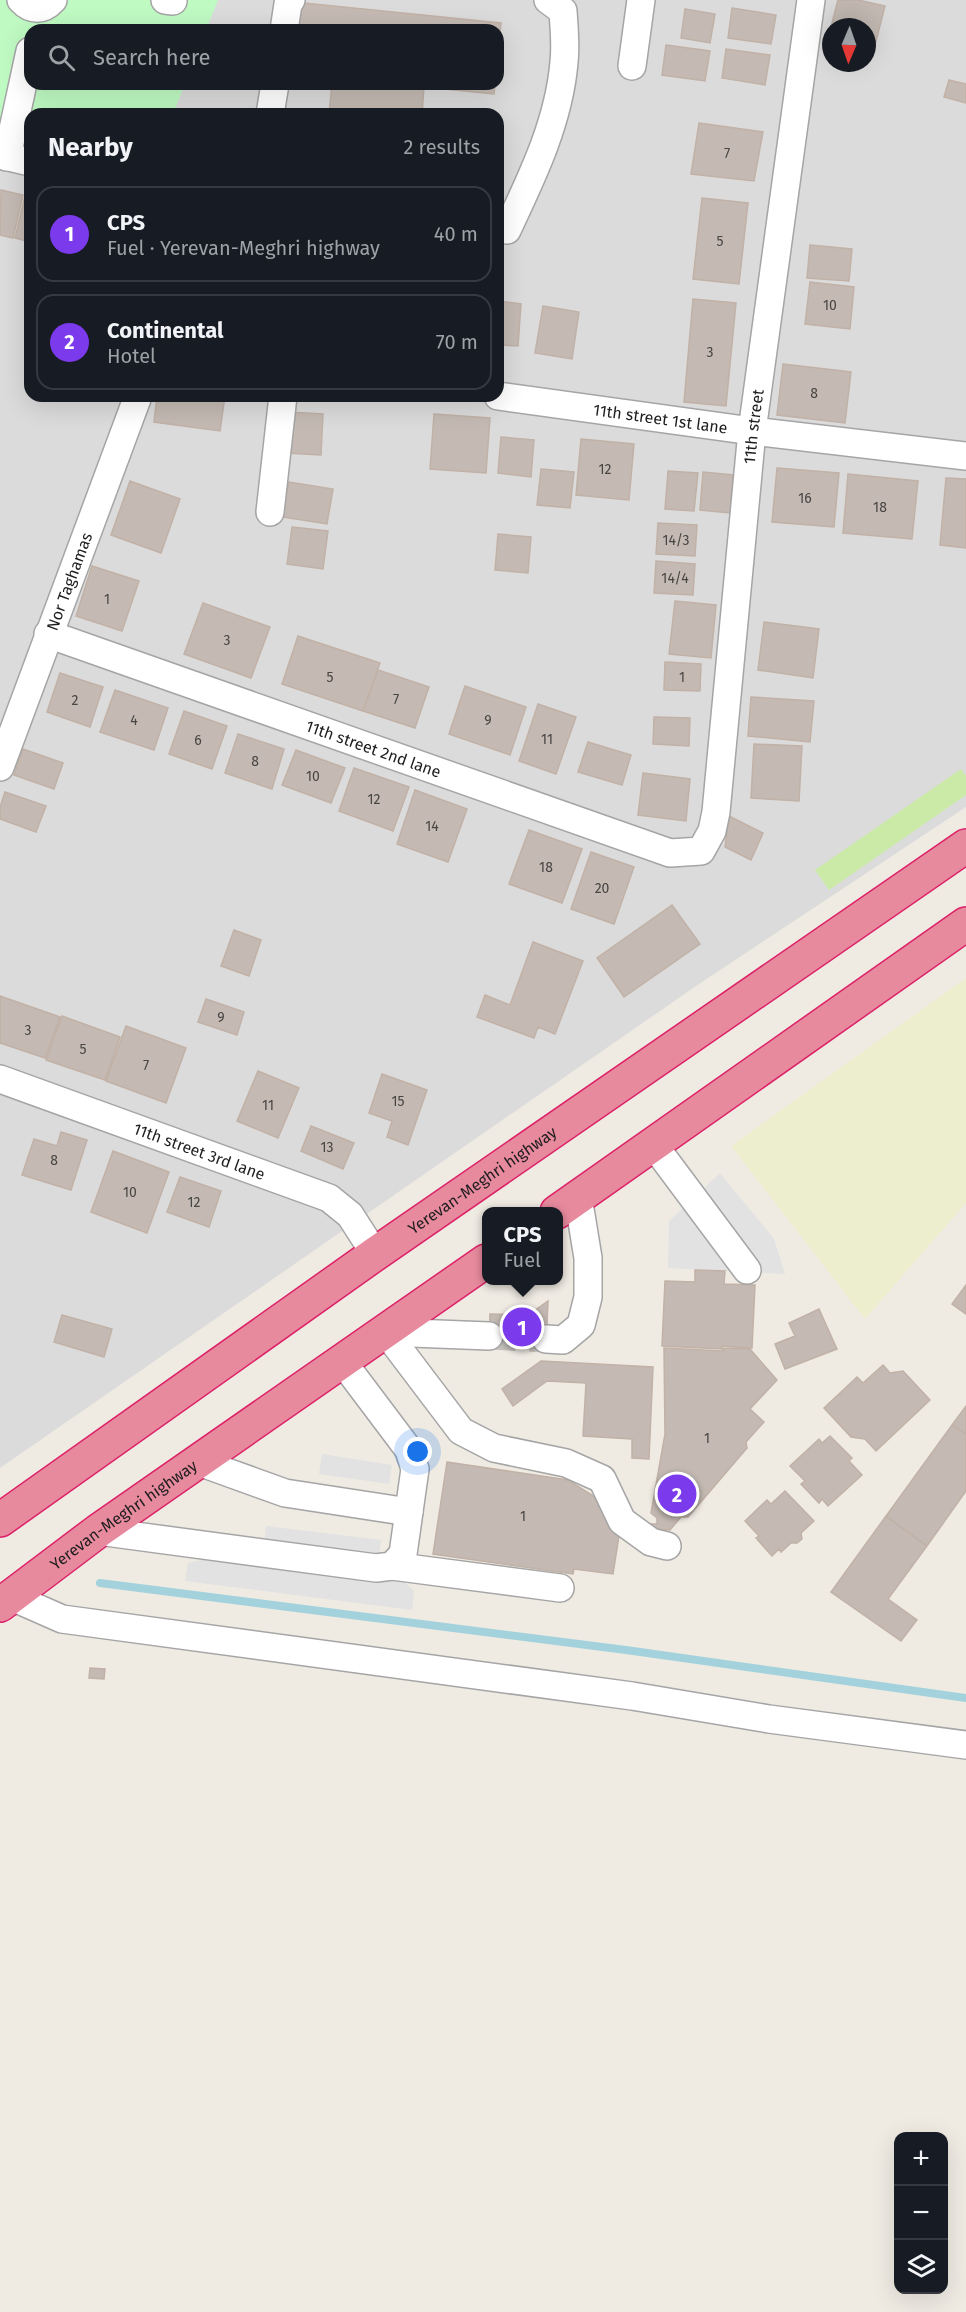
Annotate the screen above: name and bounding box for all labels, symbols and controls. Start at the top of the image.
north arrow [822,18,876,72]
search box [24,24,504,90]
icon: search [45,41,78,74]
text: Search here [93,44,211,71]
text: Nearby [48,132,133,163]
text: 2 results [403,135,480,159]
house number: 7 [724,145,730,162]
text: CPS [107,209,145,236]
text: 1 [65,222,74,246]
text: 40 m [434,222,478,246]
house number: 5 [716,233,724,250]
text: Fuel · Yerevan-Meghri highway [107,236,380,260]
house number: 10 [823,297,837,314]
text: Continental [107,317,224,344]
text: 2 [64,330,75,354]
text: 70 m [436,330,478,354]
text: Hotel [107,344,156,368]
house number: 3 [707,344,714,361]
house number: 8 [810,385,818,402]
street label: 11th street [739,388,767,465]
street label: 11th street 1st lane [592,400,729,437]
house number: 12 [599,461,612,478]
house number: 16 [798,490,812,507]
house number: 18 [873,499,887,516]
street label: Nor Taghamas [42,530,96,633]
house number: 14/3 [662,532,690,549]
house number: 14/4 [661,570,689,587]
house number: 1 [104,591,110,608]
house number: 3 [224,632,231,649]
house number: 5 [326,669,334,686]
house number: 1 [679,669,685,686]
house number: 7 [393,691,399,708]
house number: 2 [72,692,79,709]
house number: 4 [130,712,138,729]
house number: 9 [484,712,492,729]
street label: 11th street 2nd lane [303,716,444,781]
house number: 11 [541,731,553,748]
house number: 6 [194,732,202,749]
house number: 8 [251,753,259,770]
house number: 10 [306,768,320,785]
house number: 12 [368,791,381,808]
house number: 14 [425,818,439,835]
house number: 18 [539,859,553,876]
house number: 20 [595,880,610,897]
house number: 9 [217,1009,225,1026]
house number: 3 [25,1022,32,1039]
house number: 5 [79,1041,87,1058]
house number: 7 [143,1057,149,1074]
house number: 15 [391,1093,405,1110]
house number: 11 [262,1097,274,1114]
street label: 11th street 3rd lane [131,1119,268,1184]
street label: Yerevan-Meghri highway [404,1122,560,1238]
house number: 13 [320,1139,334,1156]
house number: 8 [50,1152,58,1169]
house number: 10 [123,1184,137,1201]
house number: 12 [188,1194,201,1211]
popup [482,1207,563,1285]
text: CPS [503,1221,542,1248]
text: Fuel [503,1248,541,1272]
pin: 1 [502,1304,542,1350]
house number: 1 [704,1430,710,1447]
your location [403,1437,432,1466]
street label: Yerevan-Meghri highway [46,1456,201,1573]
pin: 2 [658,1472,696,1516]
house number: 1 [520,1508,526,1525]
map controls [894,2132,948,2294]
button: + [894,2132,948,2186]
button: − [894,2186,948,2240]
button: layers [894,2240,948,2294]

